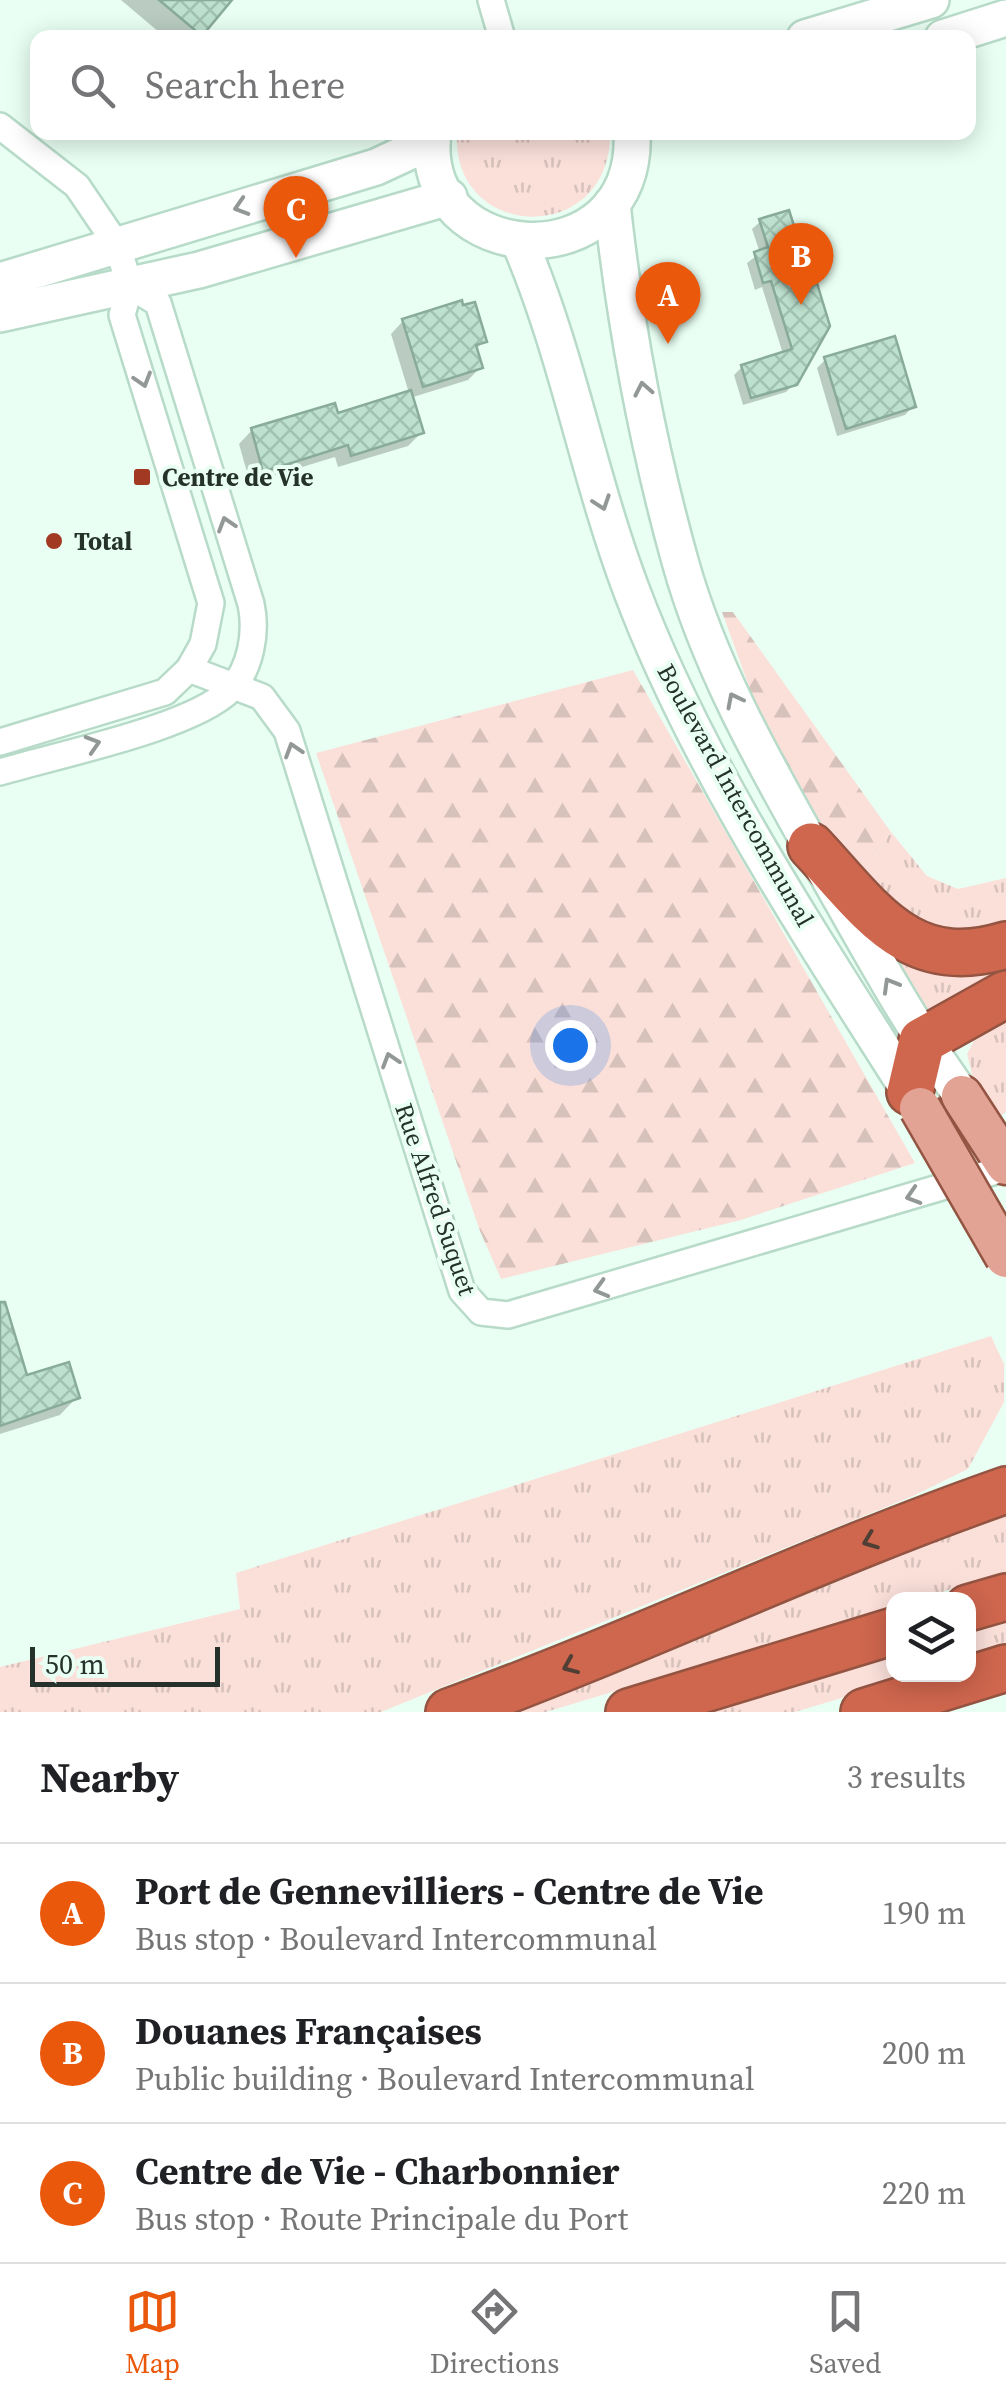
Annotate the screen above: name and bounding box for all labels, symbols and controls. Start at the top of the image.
search box [30,30,976,140]
icon: search [65,58,120,113]
text: Search here [145,59,345,111]
pin: C [264,176,328,258]
one-way arrow [234,195,251,216]
pin: B [768,222,834,305]
pin: A [636,262,700,344]
one-way arrow [131,370,152,387]
one-way arrow [634,381,655,398]
place label: Centre de Vie [162,460,314,494]
marker: Centre de Vie [131,466,153,488]
one-way arrow [590,493,610,510]
one-way arrow [217,516,238,533]
place label: Total [74,524,132,558]
marker: Total [43,530,65,552]
street label: Boulevard Intercommunal [650,658,822,932]
one-way arrow [727,692,746,710]
one-way arrow [84,735,101,755]
one-way arrow [284,742,304,759]
one-way arrow [883,978,902,996]
your location [545,1020,596,1071]
one-way arrow [381,1052,402,1069]
street label: Rue Alfred Suquet [387,1098,485,1300]
one-way arrow [905,1184,922,1205]
one-way arrow [593,1277,610,1298]
one-way arrow [862,1529,880,1549]
map controls [886,1592,976,1682]
button: layers [886,1592,976,1682]
scale bar [30,1642,220,1686]
text: 50 m [45,1645,105,1683]
one-way arrow [562,1654,580,1674]
text: Nearby [40,1748,179,1806]
text: 3 results [847,1755,966,1799]
text: Port de Gennevilliers - Centre de Vie [135,1865,764,1917]
text: A [62,1891,83,1935]
text: 190 m [882,1891,966,1935]
text: Bus stop · Boulevard Intercommunal [135,1917,657,1961]
text: Douanes Françaises [135,2005,482,2057]
text: B [62,2031,83,2075]
text: 200 m [882,2031,966,2075]
text: Public building · Boulevard Intercommunal [135,2057,755,2101]
text: Centre de Vie - Charbonnier [135,2145,619,2197]
text: C [63,2171,82,2215]
text: 220 m [882,2171,966,2215]
text: Bus stop · Route Principale du Port [135,2197,628,2241]
tab: Map [125,2284,180,2382]
tab: Directions [430,2284,559,2382]
tab: Saved [809,2284,881,2382]

